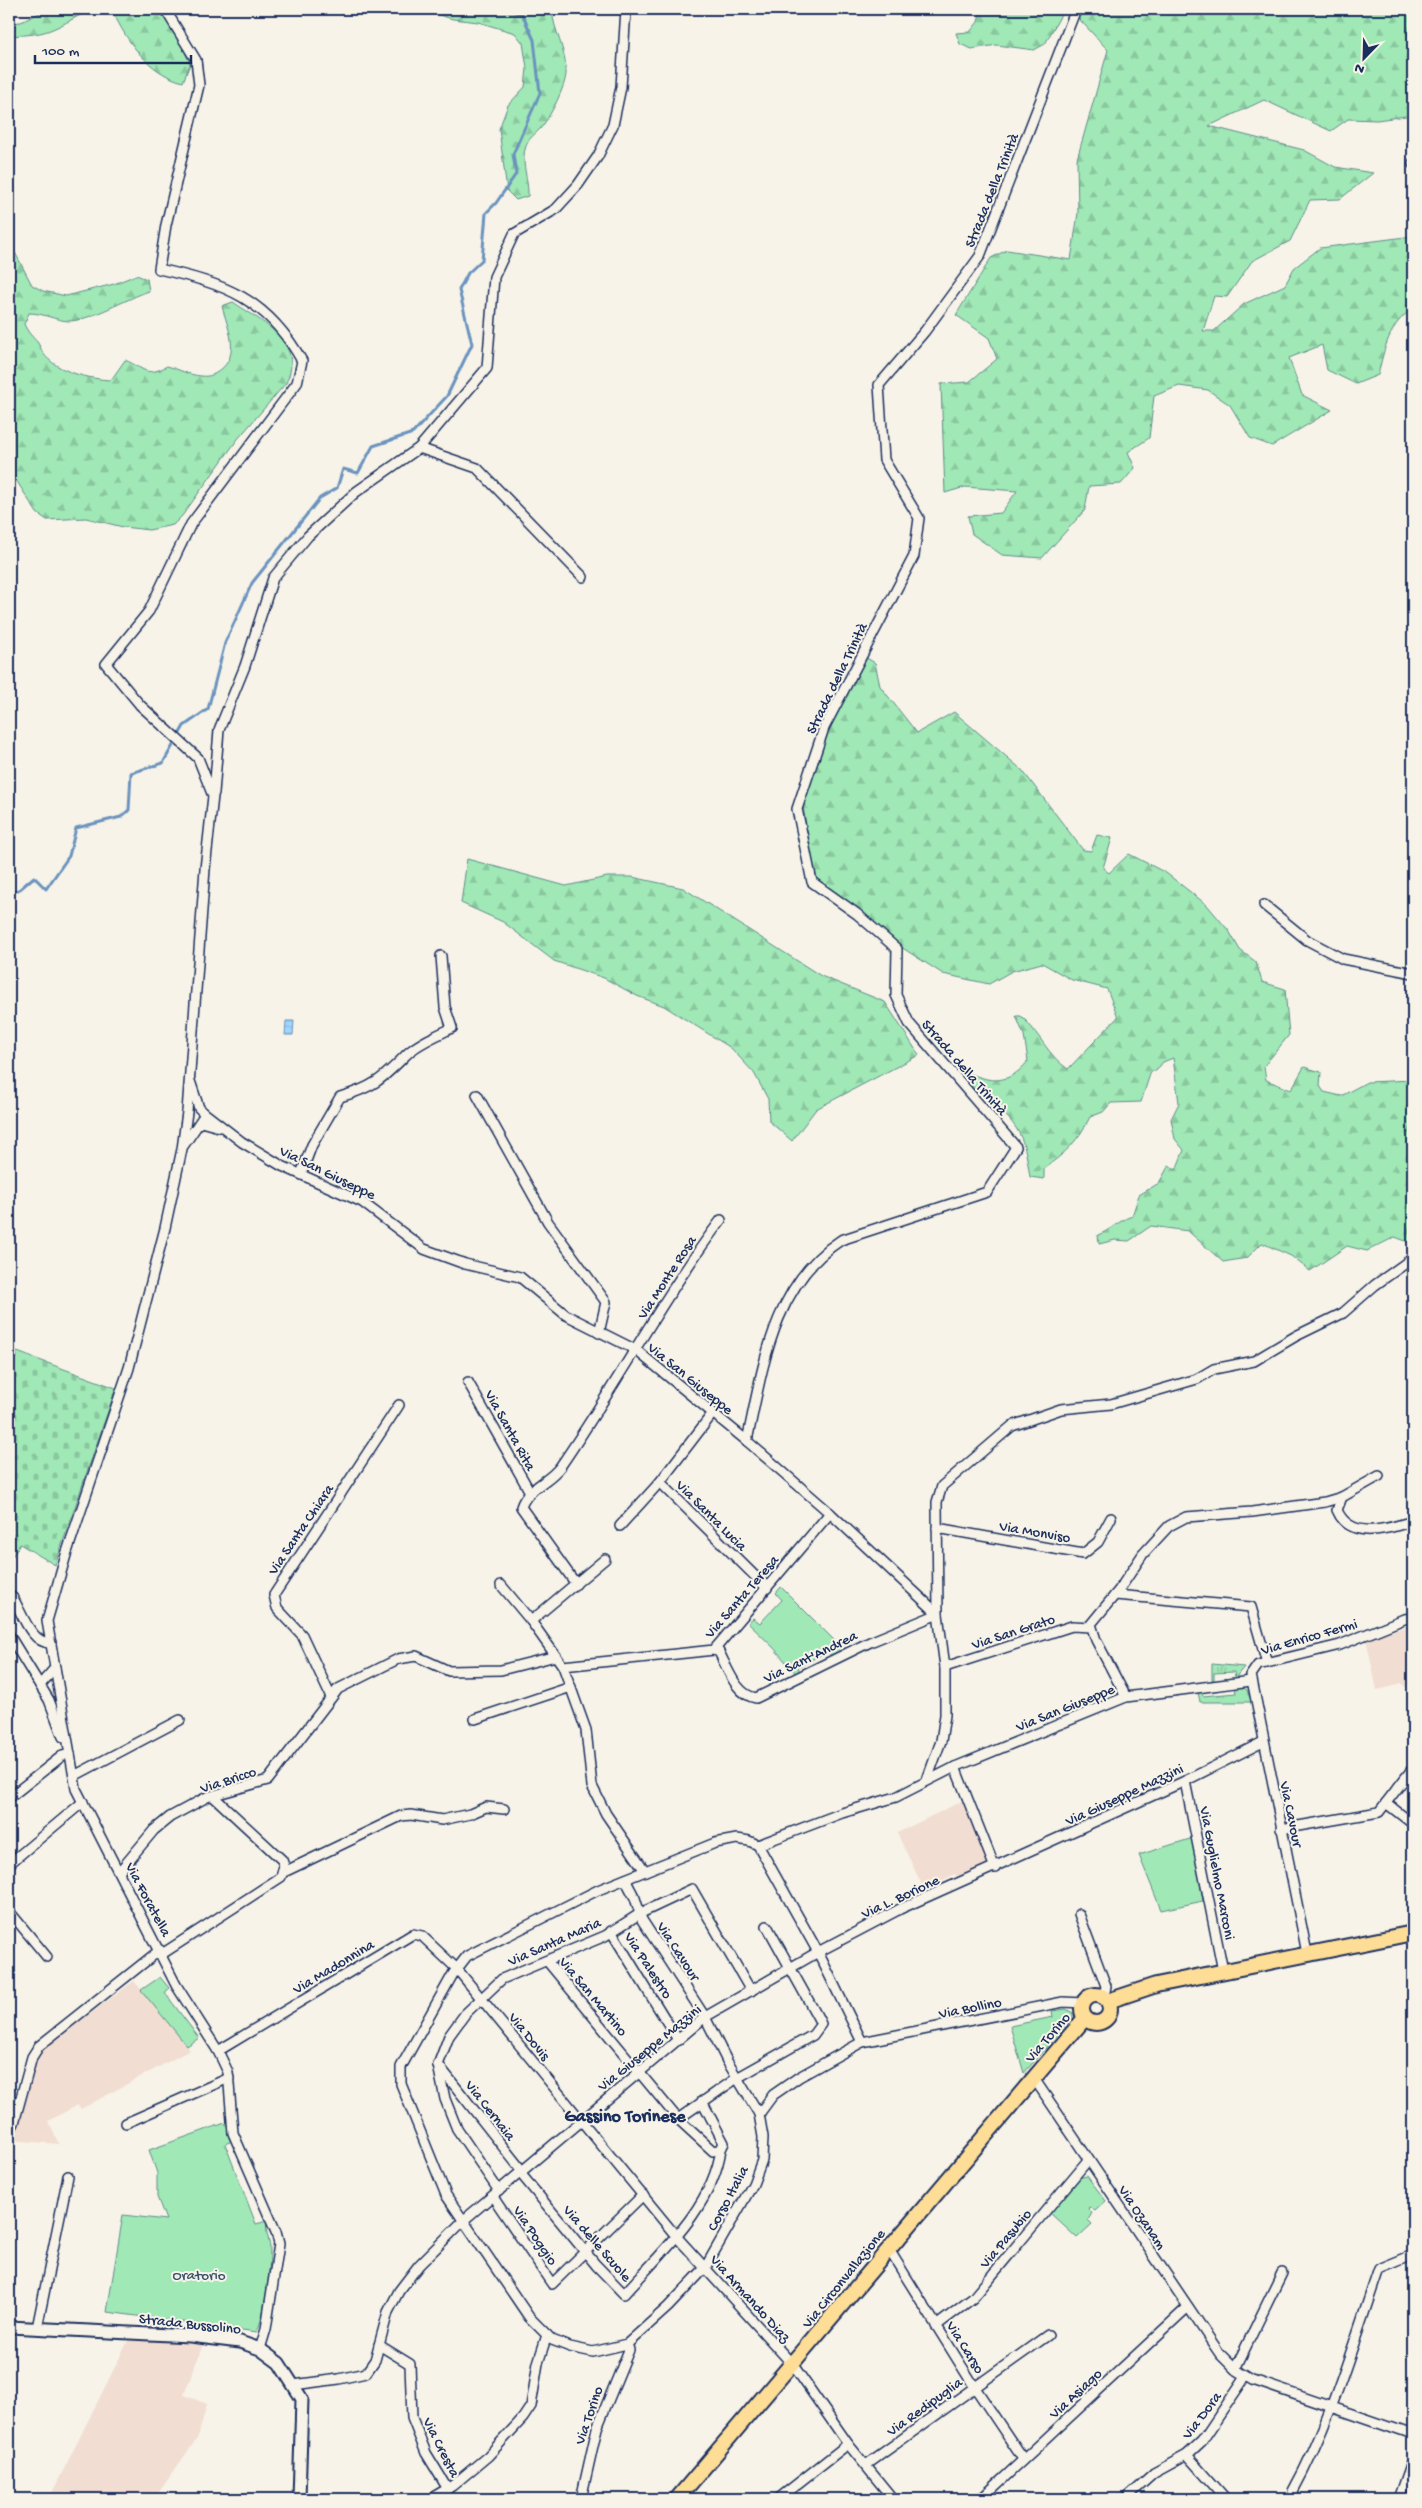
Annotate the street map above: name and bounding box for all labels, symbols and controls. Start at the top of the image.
scale bar [35,32,191,64]
north arrow [1340,32,1390,82]
text: 100 m [41,43,80,61]
text: N [1352,58,1367,77]
street label: Strada della Trinità [962,130,1024,250]
street label: Strada della Trinità [803,620,873,737]
street label: Strada della Trinità [917,1017,1011,1121]
street label: Via San Giuseppe [275,1142,378,1205]
street label: Via Monte Rosa [634,1232,702,1324]
street label: Via San Giuseppe [643,1339,736,1420]
street label: Via Santa Rita [479,1387,539,1475]
street label: Via Santa Lucia [671,1476,750,1556]
street label: Via Santa Chiara [264,1481,339,1580]
street label: Via Monviso [997,1518,1072,1548]
street label: Via Santa Teresa [701,1552,784,1643]
street label: Via San Grato [969,1611,1058,1655]
street label: Via Enrico Fermi [1258,1616,1360,1661]
street label: Via Sant'Andrea [760,1627,861,1689]
street label: Via San Giuseppe [1013,1681,1118,1737]
street label: Via Giuseppe Mazzini [1062,1761,1187,1831]
street label: Via Bricco [197,1763,259,1799]
street label: Via Cavour [1274,1779,1306,1851]
street label: Via Guglielmo Marconi [1194,1804,1238,1942]
street label: Via Foratella [120,1859,175,1941]
street label: Via L. Borione [858,1872,943,1924]
street label: Via Santa Maria [505,1914,605,1972]
street label: Via Cavour [651,1918,704,1986]
street label: Via Palestro [619,1929,676,2003]
street label: Via Madonnina [289,1936,379,2000]
street label: Via San Martino [554,1953,631,2041]
street label: Via Bollino [936,1994,1004,2024]
street label: Via Giuseppe Mazzini [594,2001,706,2097]
street label: Via Dovis [503,2009,553,2065]
street label: Via Torino [1021,2009,1075,2068]
street label: Via Cernaia [460,2077,519,2146]
district label: Gassino Torinese [565,2107,686,2128]
street label: Corso Italia [704,2163,754,2235]
street label: Via Ozanam [1113,2182,1170,2254]
street label: Via delle Scuole [558,2201,635,2287]
street label: Via Poggio [507,2202,561,2269]
street label: Via Pasubio [976,2206,1037,2273]
street label: Via Circonvallazione [798,2226,890,2333]
street label: Via Armando Diaz [705,2251,794,2347]
park label: Oratorio [173,2267,226,2285]
street label: Strada Bussolino [138,2311,242,2339]
street label: Via Carso [941,2318,988,2378]
street label: Via Asiago [1045,2365,1107,2424]
street label: Via Redipuglia [883,2374,967,2442]
street label: Via Torino [571,2384,608,2448]
street label: Via Dora [1178,2388,1227,2444]
street label: Via Cresta [417,2414,463,2481]

